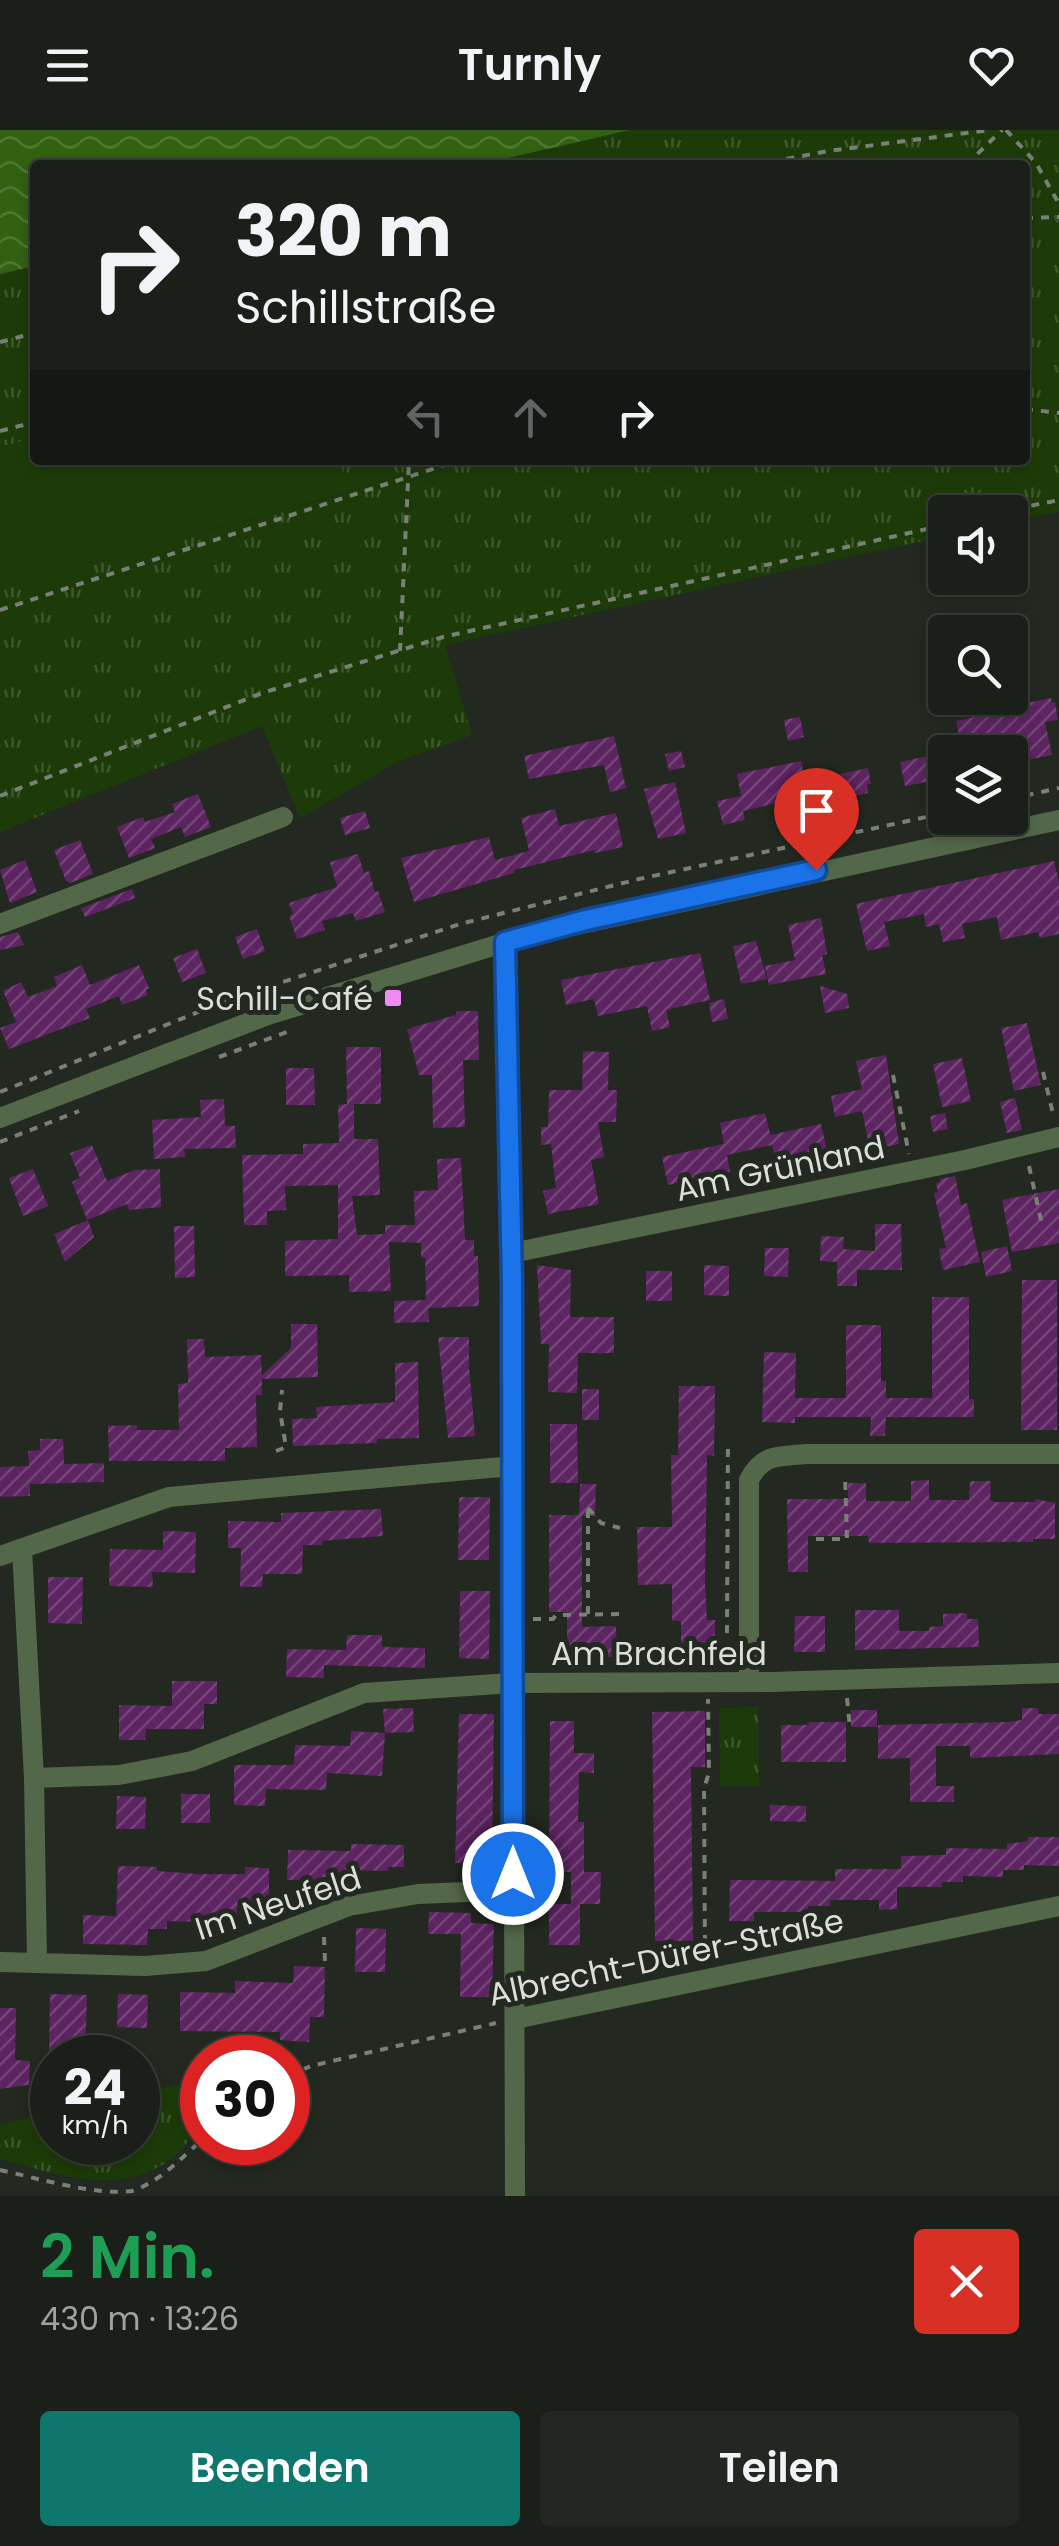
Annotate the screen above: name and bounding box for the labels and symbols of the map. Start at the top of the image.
pin [774,768,859,871]
place label: Schill-Café [196,976,373,1021]
marker: Schill-Café [382,987,404,1009]
street label: Am Grünland [671,1124,889,1212]
street label: Am Brachfeld [551,1631,767,1676]
position arrow [461,1822,565,1926]
street label: Im Neufeld [189,1855,367,1951]
street label: Albrecht-Dürer-Straße [484,1897,848,2017]
speed limit sign: 30 [180,2035,310,2165]

